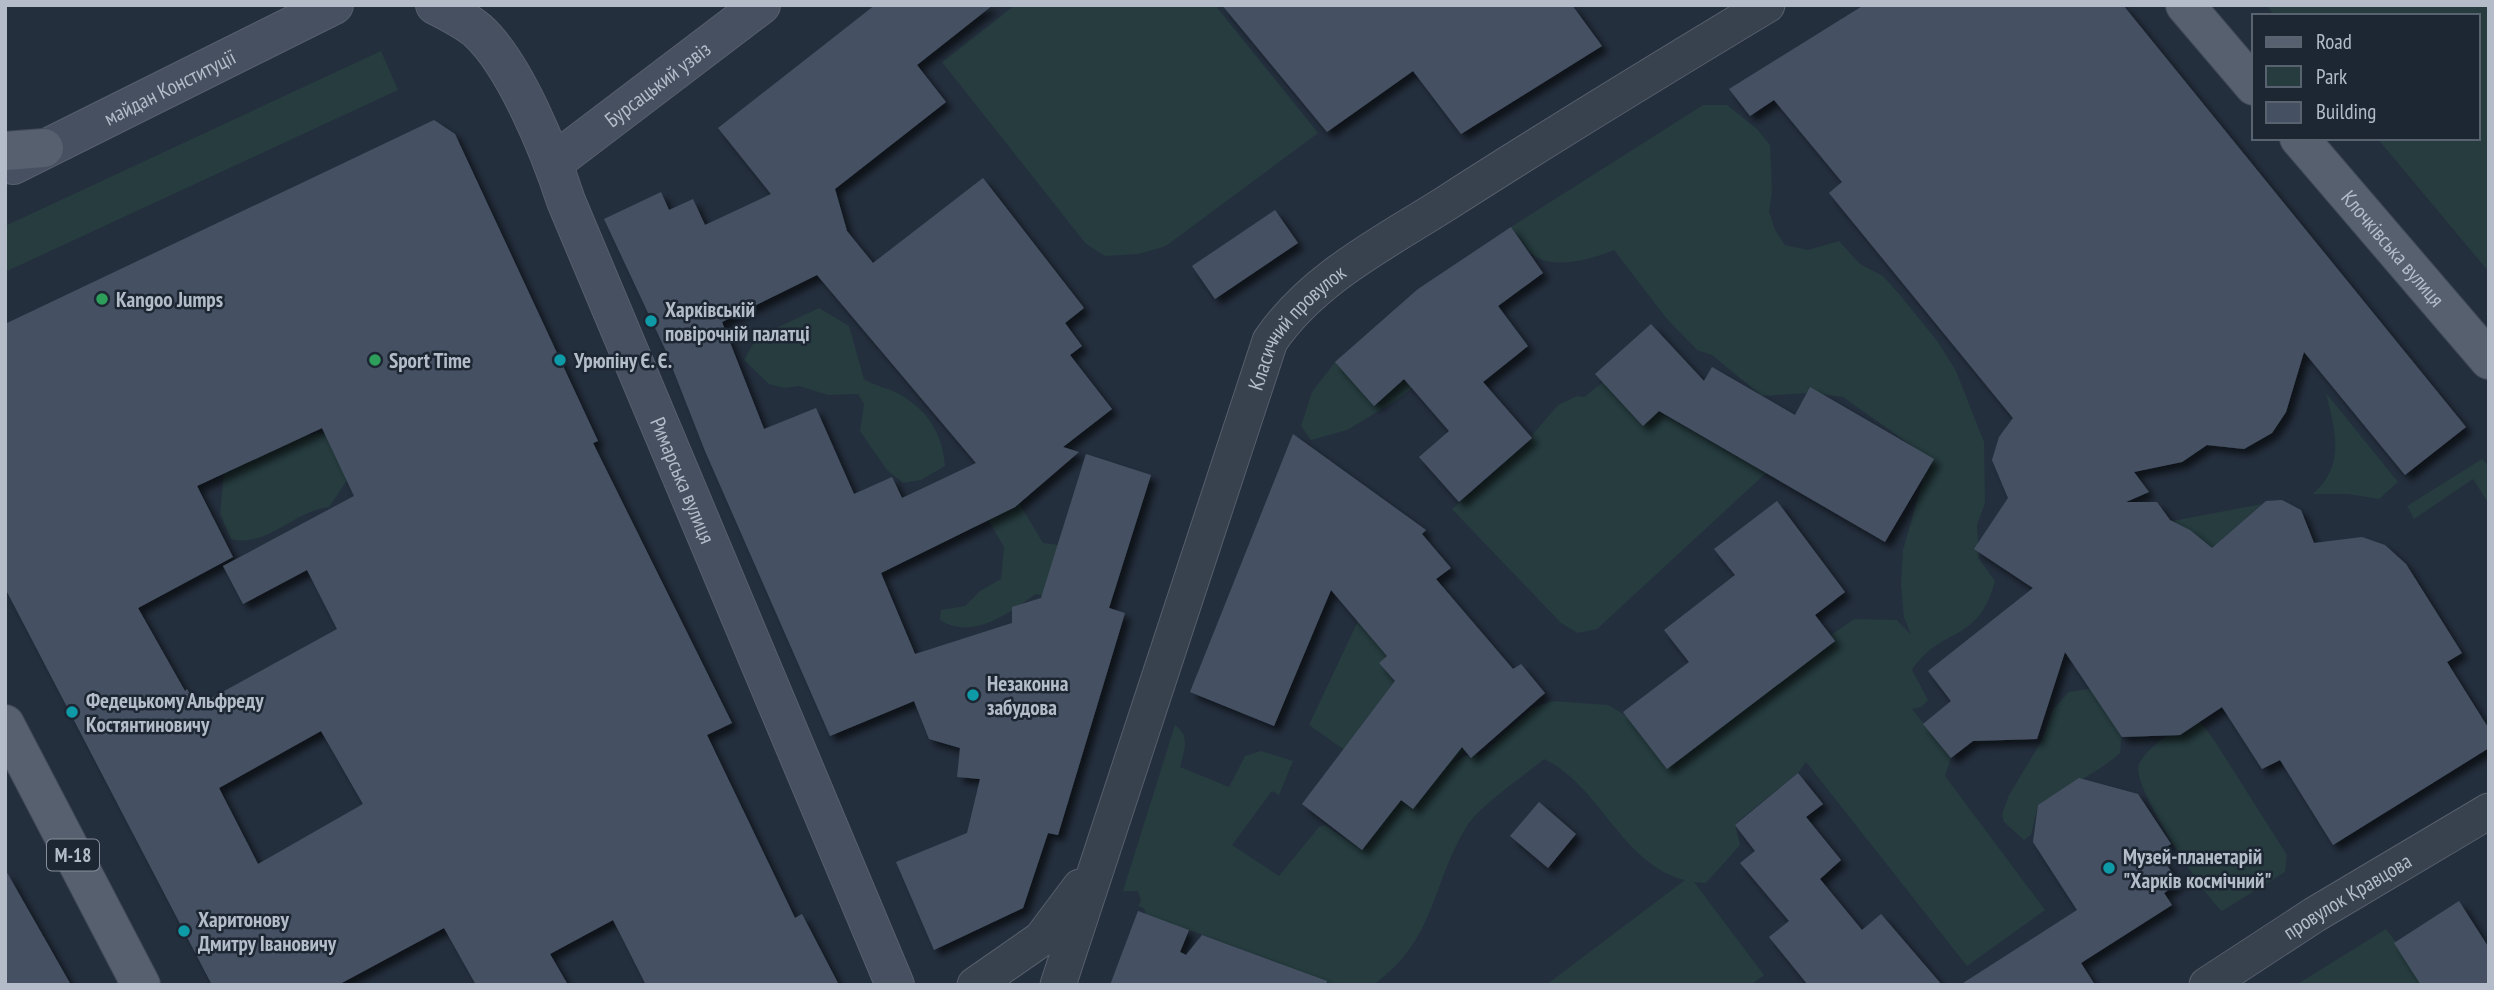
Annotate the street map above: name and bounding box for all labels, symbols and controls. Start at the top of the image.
legend [2252,14,2480,140]
text: Road [2316,28,2352,55]
street label: Бурсацький узвіз [599,35,716,133]
street label: майдан Конституції [99,43,240,131]
text: Park [2316,63,2347,90]
text: Building [2316,98,2376,125]
street label: Клочківська вулиця [2336,184,2451,312]
street label: Класичний провулок [1241,258,1351,393]
place label: Kangoo Jumps [116,286,223,313]
marker: Kangoo Jumps [94,291,110,307]
place label: Харківській повірочній палатці [665,296,810,347]
marker: Харківській повірочній палатці [643,313,659,329]
place label: Sport Time [389,347,471,374]
place label: Урюпіну Є. Є. [573,347,672,374]
marker: Sport Time [367,352,383,368]
marker: Урюпіну Є. Є. [552,352,568,368]
street label: Римарська вулиця [645,413,722,547]
place label: Незаконна забудова [987,670,1069,721]
place label: Федецькому Альфреду Костянтиновичу [86,687,264,738]
marker: Незаконна забудова [965,687,981,703]
marker: Федецькому Альфреду Костянтиновичу [64,704,80,720]
road number: М-18 [47,840,99,870]
place label: Музей-планетарій "Харків космічний" [2123,843,2272,894]
street label: провулок Кравцова [2278,847,2416,945]
marker: Музей-планетарій "Харків космічний" [2101,860,2117,876]
place label: Харитонову Дмитру Івановичу [198,906,337,957]
marker: Харитонову Дмитру Івановичу [176,923,192,939]

